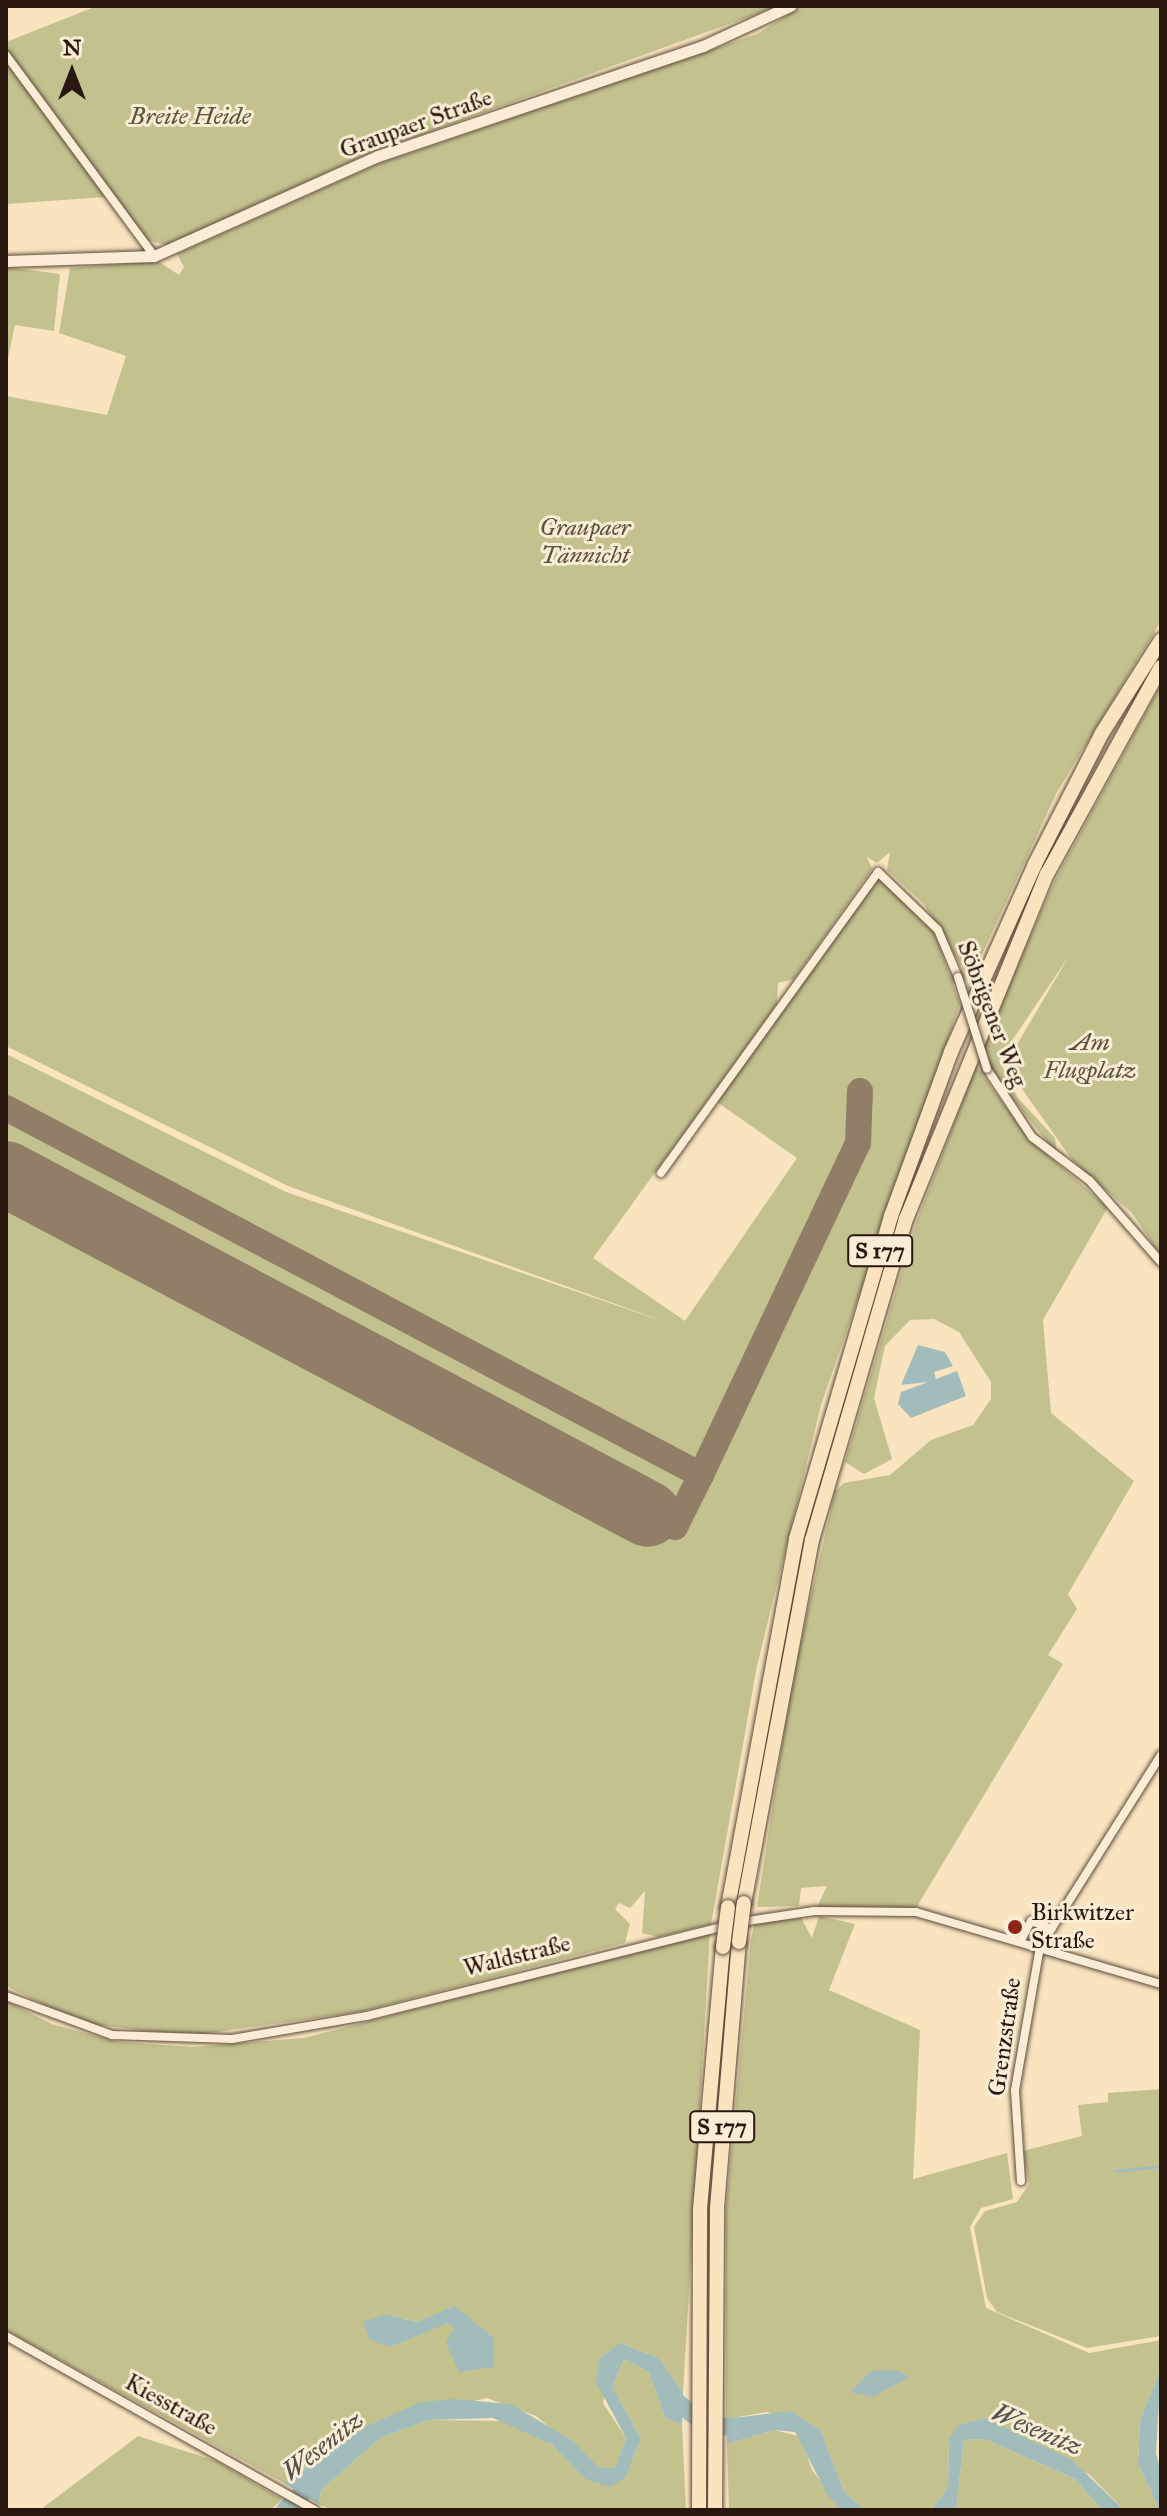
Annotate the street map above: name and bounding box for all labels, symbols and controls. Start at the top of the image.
north arrow [32,32,112,112]
text: N [63,34,81,61]
street label: Graupaer Straße [336,83,496,165]
park label: Breite Heide [129,103,251,131]
park label: Graupaer Tännicht [539,514,631,570]
street label: Söbrigener Weg [951,937,1033,1091]
park label: Am Flugplatz [1044,1029,1136,1085]
road number: S 177 [846,1233,914,1269]
place label: Birkwitzer Straße [1031,1899,1134,1955]
marker: Birkwitzer Straße [1006,1918,1024,1936]
street label: Waldstraße [461,1929,573,1983]
street label: Grenzstraße [982,1976,1028,2098]
road number: S 177 [688,2109,756,2145]
street label: Kiesstraße [120,2368,222,2442]
water label: Wesenitz [987,2397,1087,2463]
water label: Wesenitz [276,2404,370,2488]

